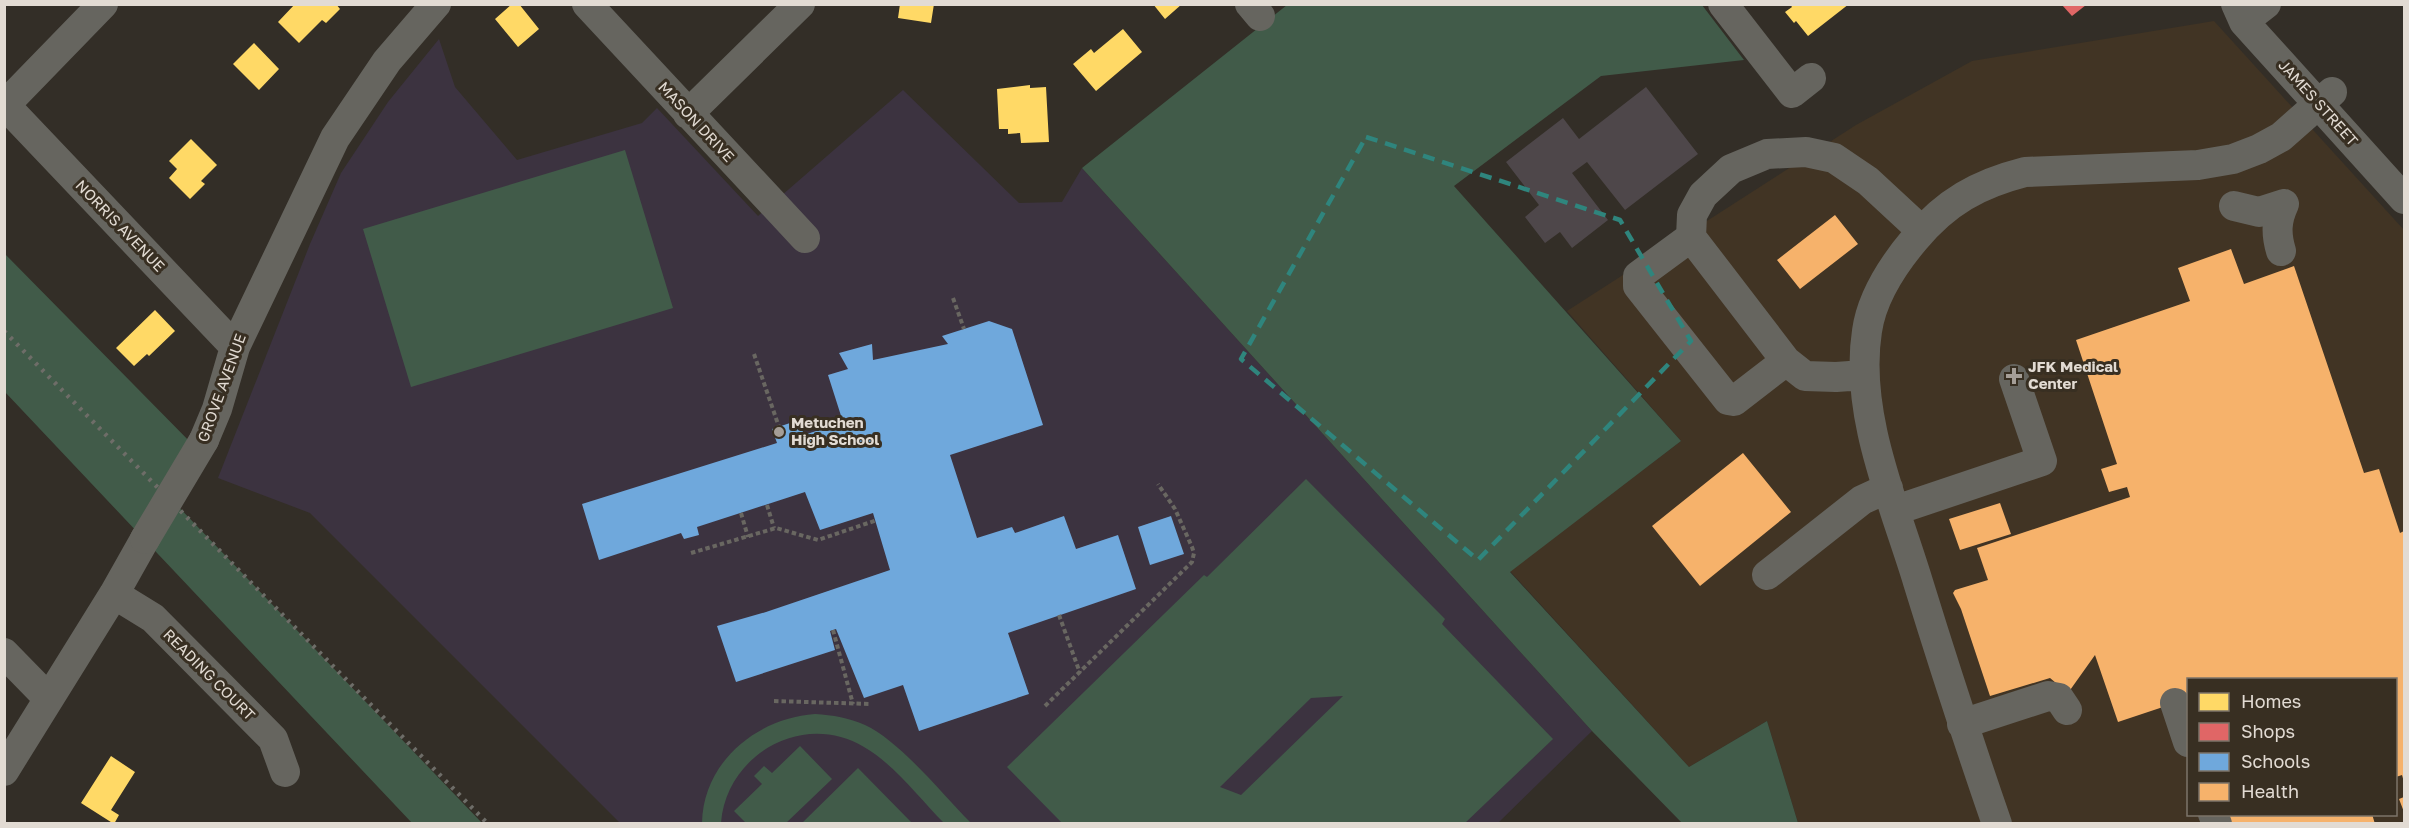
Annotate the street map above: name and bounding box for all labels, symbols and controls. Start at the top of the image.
street label: JAMES STREET [2275,55,2362,149]
street label: MASON DRIVE [655,77,739,165]
street label: NORRIS AVENUE [72,176,169,275]
street label: GROVE AVENUE [193,331,249,444]
place label: JFK Medical Center [2028,357,2118,392]
marker: JFK Medical Center [2005,367,2023,385]
place label: Metuchen High School [791,413,879,448]
marker: Metuchen High School [772,425,786,439]
street label: READING COURT [160,625,259,724]
legend [2187,678,2397,816]
text: Homes [2241,690,2301,712]
text: Shops [2241,720,2295,742]
text: Schools [2241,750,2310,772]
text: Health [2241,780,2299,802]

